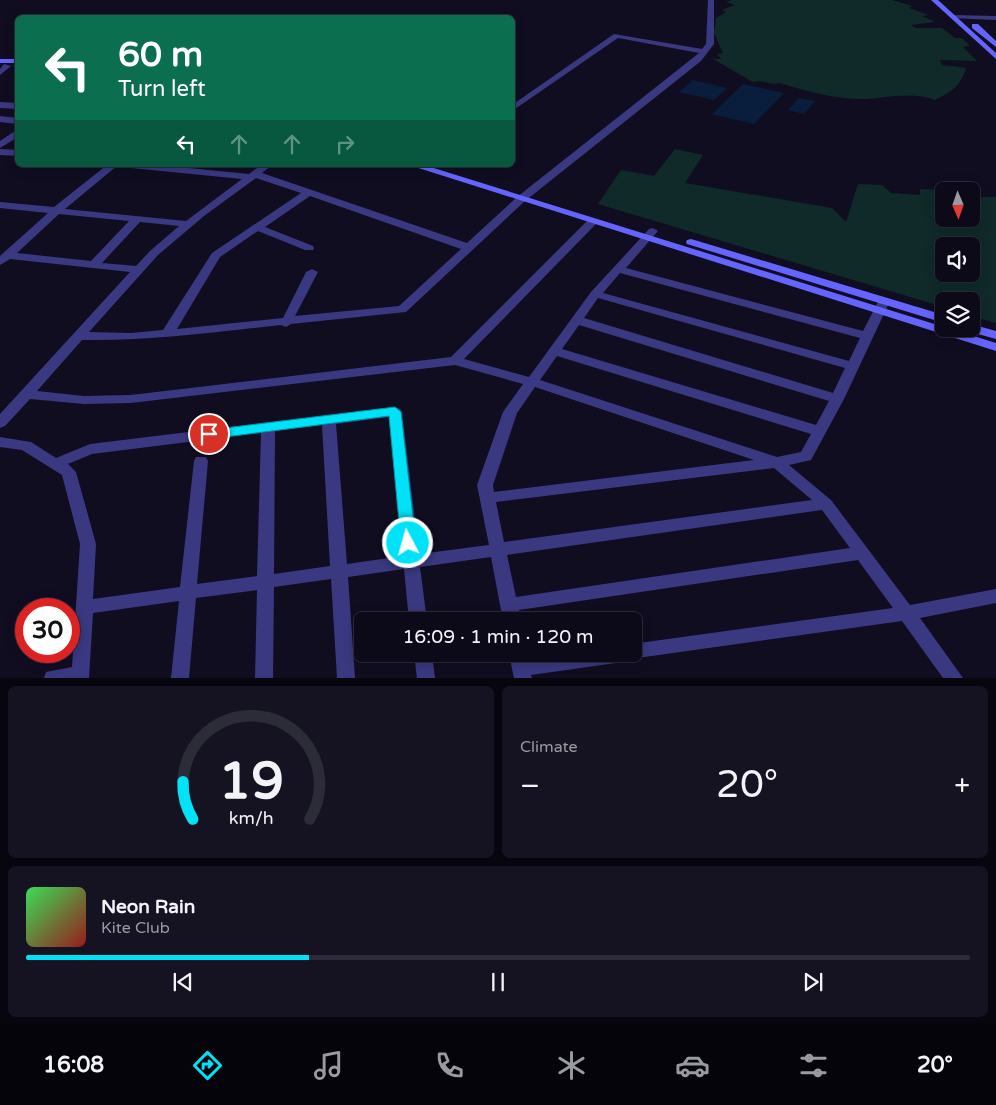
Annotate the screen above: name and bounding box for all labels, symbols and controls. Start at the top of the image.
text: 60 m [118,34,203,76]
icon: left [35,35,100,100]
text: Turn left [118,76,206,102]
icon: left [172,130,200,158]
icon: ahead [225,130,253,158]
icon: ahead [278,130,306,158]
icon: right [331,130,359,158]
north arrow [935,182,980,228]
map controls [935,182,980,337]
button: sound [935,237,980,282]
button: layers [935,292,980,337]
pin [188,413,230,455]
icon: arrive [195,420,223,448]
position arrow [381,516,433,568]
speed limit sign: 30 [15,598,80,663]
text: 16:09 · 1 min · 120 m [402,626,594,648]
text: Climate [520,737,578,757]
text: 19 [218,750,284,813]
text: 20° [716,762,778,808]
text: − [520,769,540,803]
text: + [954,769,970,803]
text: km/h [229,808,273,829]
text: Neon Rain [101,896,195,918]
text: Kite Club [101,918,170,938]
icon: previous [169,968,197,996]
icon: pause [484,968,512,996]
icon: next [799,968,827,996]
icon: directions [190,1048,225,1083]
icon: music [311,1048,346,1083]
icon: phone [432,1048,467,1083]
icon: climate [554,1048,589,1083]
icon: car [675,1048,710,1083]
icon: filters [796,1048,831,1083]
text: 16:08 [43,1052,104,1078]
text: 20° [917,1052,953,1078]

